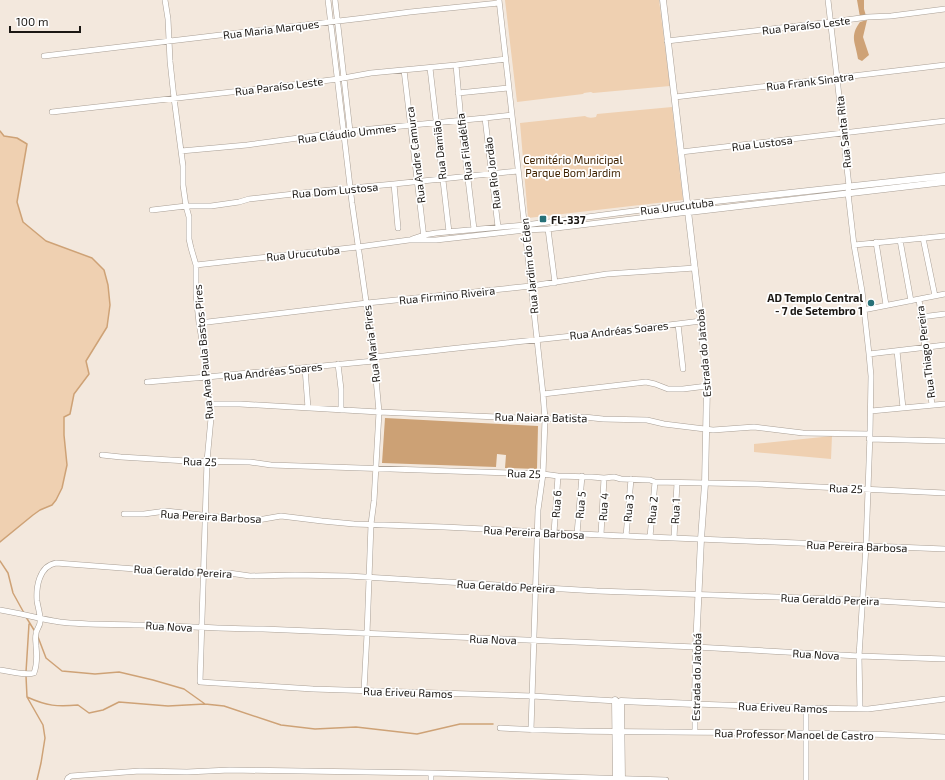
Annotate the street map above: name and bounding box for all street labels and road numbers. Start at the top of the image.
street label: Rua Paraíso Leste [761,13,851,37]
street label: Rua Maria Marques [222,17,320,41]
street label: Rua Frank Sinatra [766,69,854,93]
street label: Rua Paraíso Leste [234,74,324,98]
street label: Rua Santa Rita [833,95,853,169]
street label: Rua Andre Camurca [403,106,427,204]
street label: Rua Filadélfia [453,113,475,181]
street label: Rua Cláudio Ummes [297,120,397,145]
street label: Rua Damião [429,120,449,180]
street label: Rua Lustosa [731,133,793,153]
street label: Rua Rio Jordão [481,136,503,210]
street label: Rua Dom Lustosa [291,180,379,200]
street label: Rua Urucutuba [639,195,715,217]
street label: Rua Jardim do Éden [518,217,540,315]
street label: Rua Urucutuba [266,243,340,263]
street label: Rua Firmino Riveira [398,283,496,307]
street label: Rua Ana Paula Bastos Pires [191,284,215,420]
street label: Rua Maria Pires [360,304,382,383]
street label: Rua Thiago Pereira [913,305,937,399]
street label: Estrada do Jatobá [693,308,713,398]
street label: Rua Andréas Soares [569,318,669,342]
street label: Rua Andréas Soares [223,359,323,383]
street label: Rua Naiara Batista [495,410,587,424]
street label: Rua 25 [183,454,217,468]
street label: Rua 25 [507,466,541,480]
street label: Rua 25 [829,481,863,495]
street label: Rua 6 [549,490,563,518]
street label: Rua 5 [572,491,588,519]
street label: Rua 4 [596,492,610,521]
street label: Rua 3 [620,494,636,522]
street label: Rua 2 [644,496,660,524]
street label: Rua 1 [668,498,682,524]
street label: Rua Pereira Barbosa [160,507,262,525]
street label: Rua Pereira Barbosa [483,523,585,541]
street label: Rua Pereira Barbosa [806,538,908,554]
street label: Rua Geraldo Pereira [133,562,233,580]
street label: Rua Geraldo Pereira [456,577,556,595]
street label: Rua Geraldo Pereira [780,591,880,607]
street label: Rua Nova [145,618,193,634]
street label: Rua Nova [469,632,517,646]
street label: Estrada do Jatobá [689,633,703,721]
street label: Rua Nova [792,646,840,662]
street label: Rua Eriveu Ramos [363,684,453,700]
street label: Rua Eriveu Ramos [738,699,828,715]
street label: Rua Professor Manoel de Castro [714,726,874,742]

